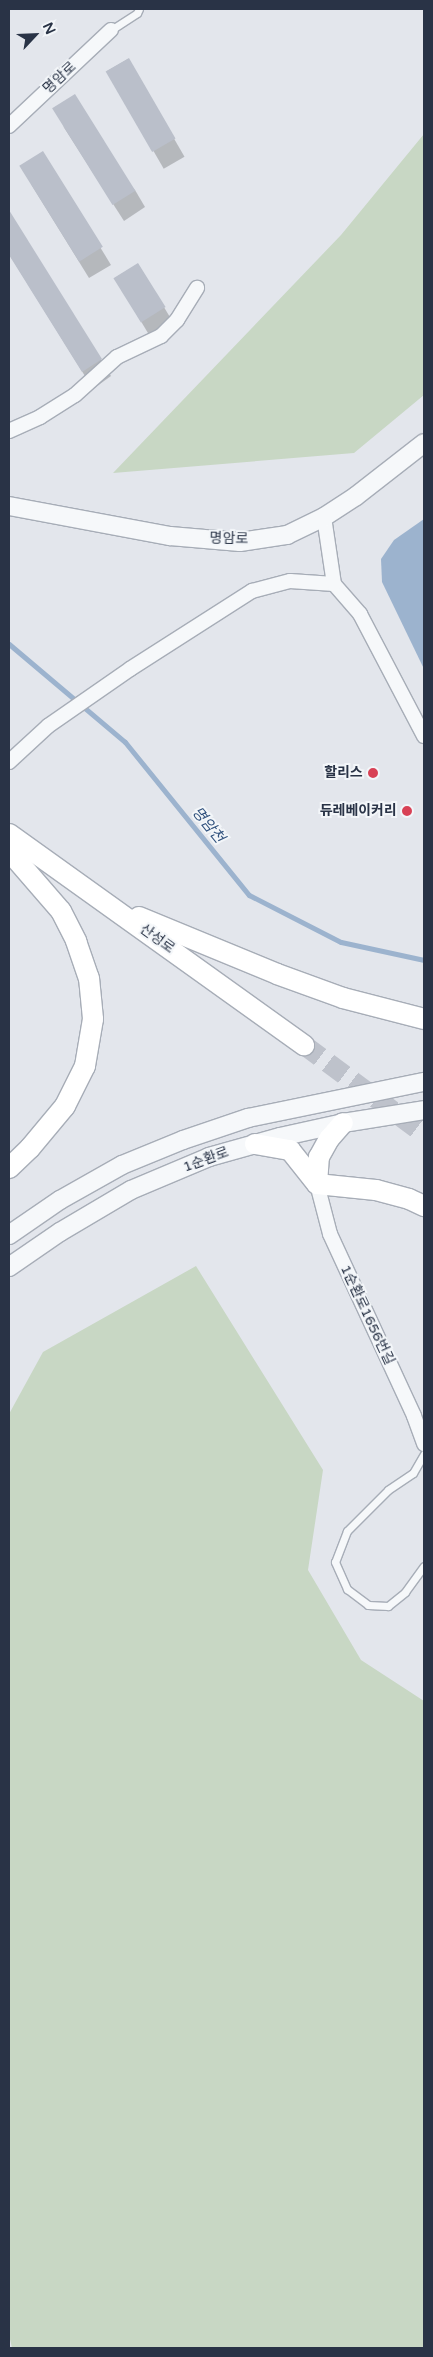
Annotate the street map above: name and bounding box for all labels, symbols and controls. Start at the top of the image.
north arrow [10,10,60,60]
text: N [39,20,59,37]
street label: 명암로 [40,59,80,97]
street label: 명암로 [210,530,248,548]
place label: 할리스 [324,765,363,781]
marker: 할리스 [367,767,379,779]
water label: 명암천 [188,803,228,847]
place label: 듀레베이커리 [320,803,397,819]
marker: 듀레베이커리 [401,805,413,817]
street label: 산성로 [136,921,178,957]
street label: 1순환로 [181,1144,231,1176]
street label: 1순환로1656번길 [336,1262,398,1368]

